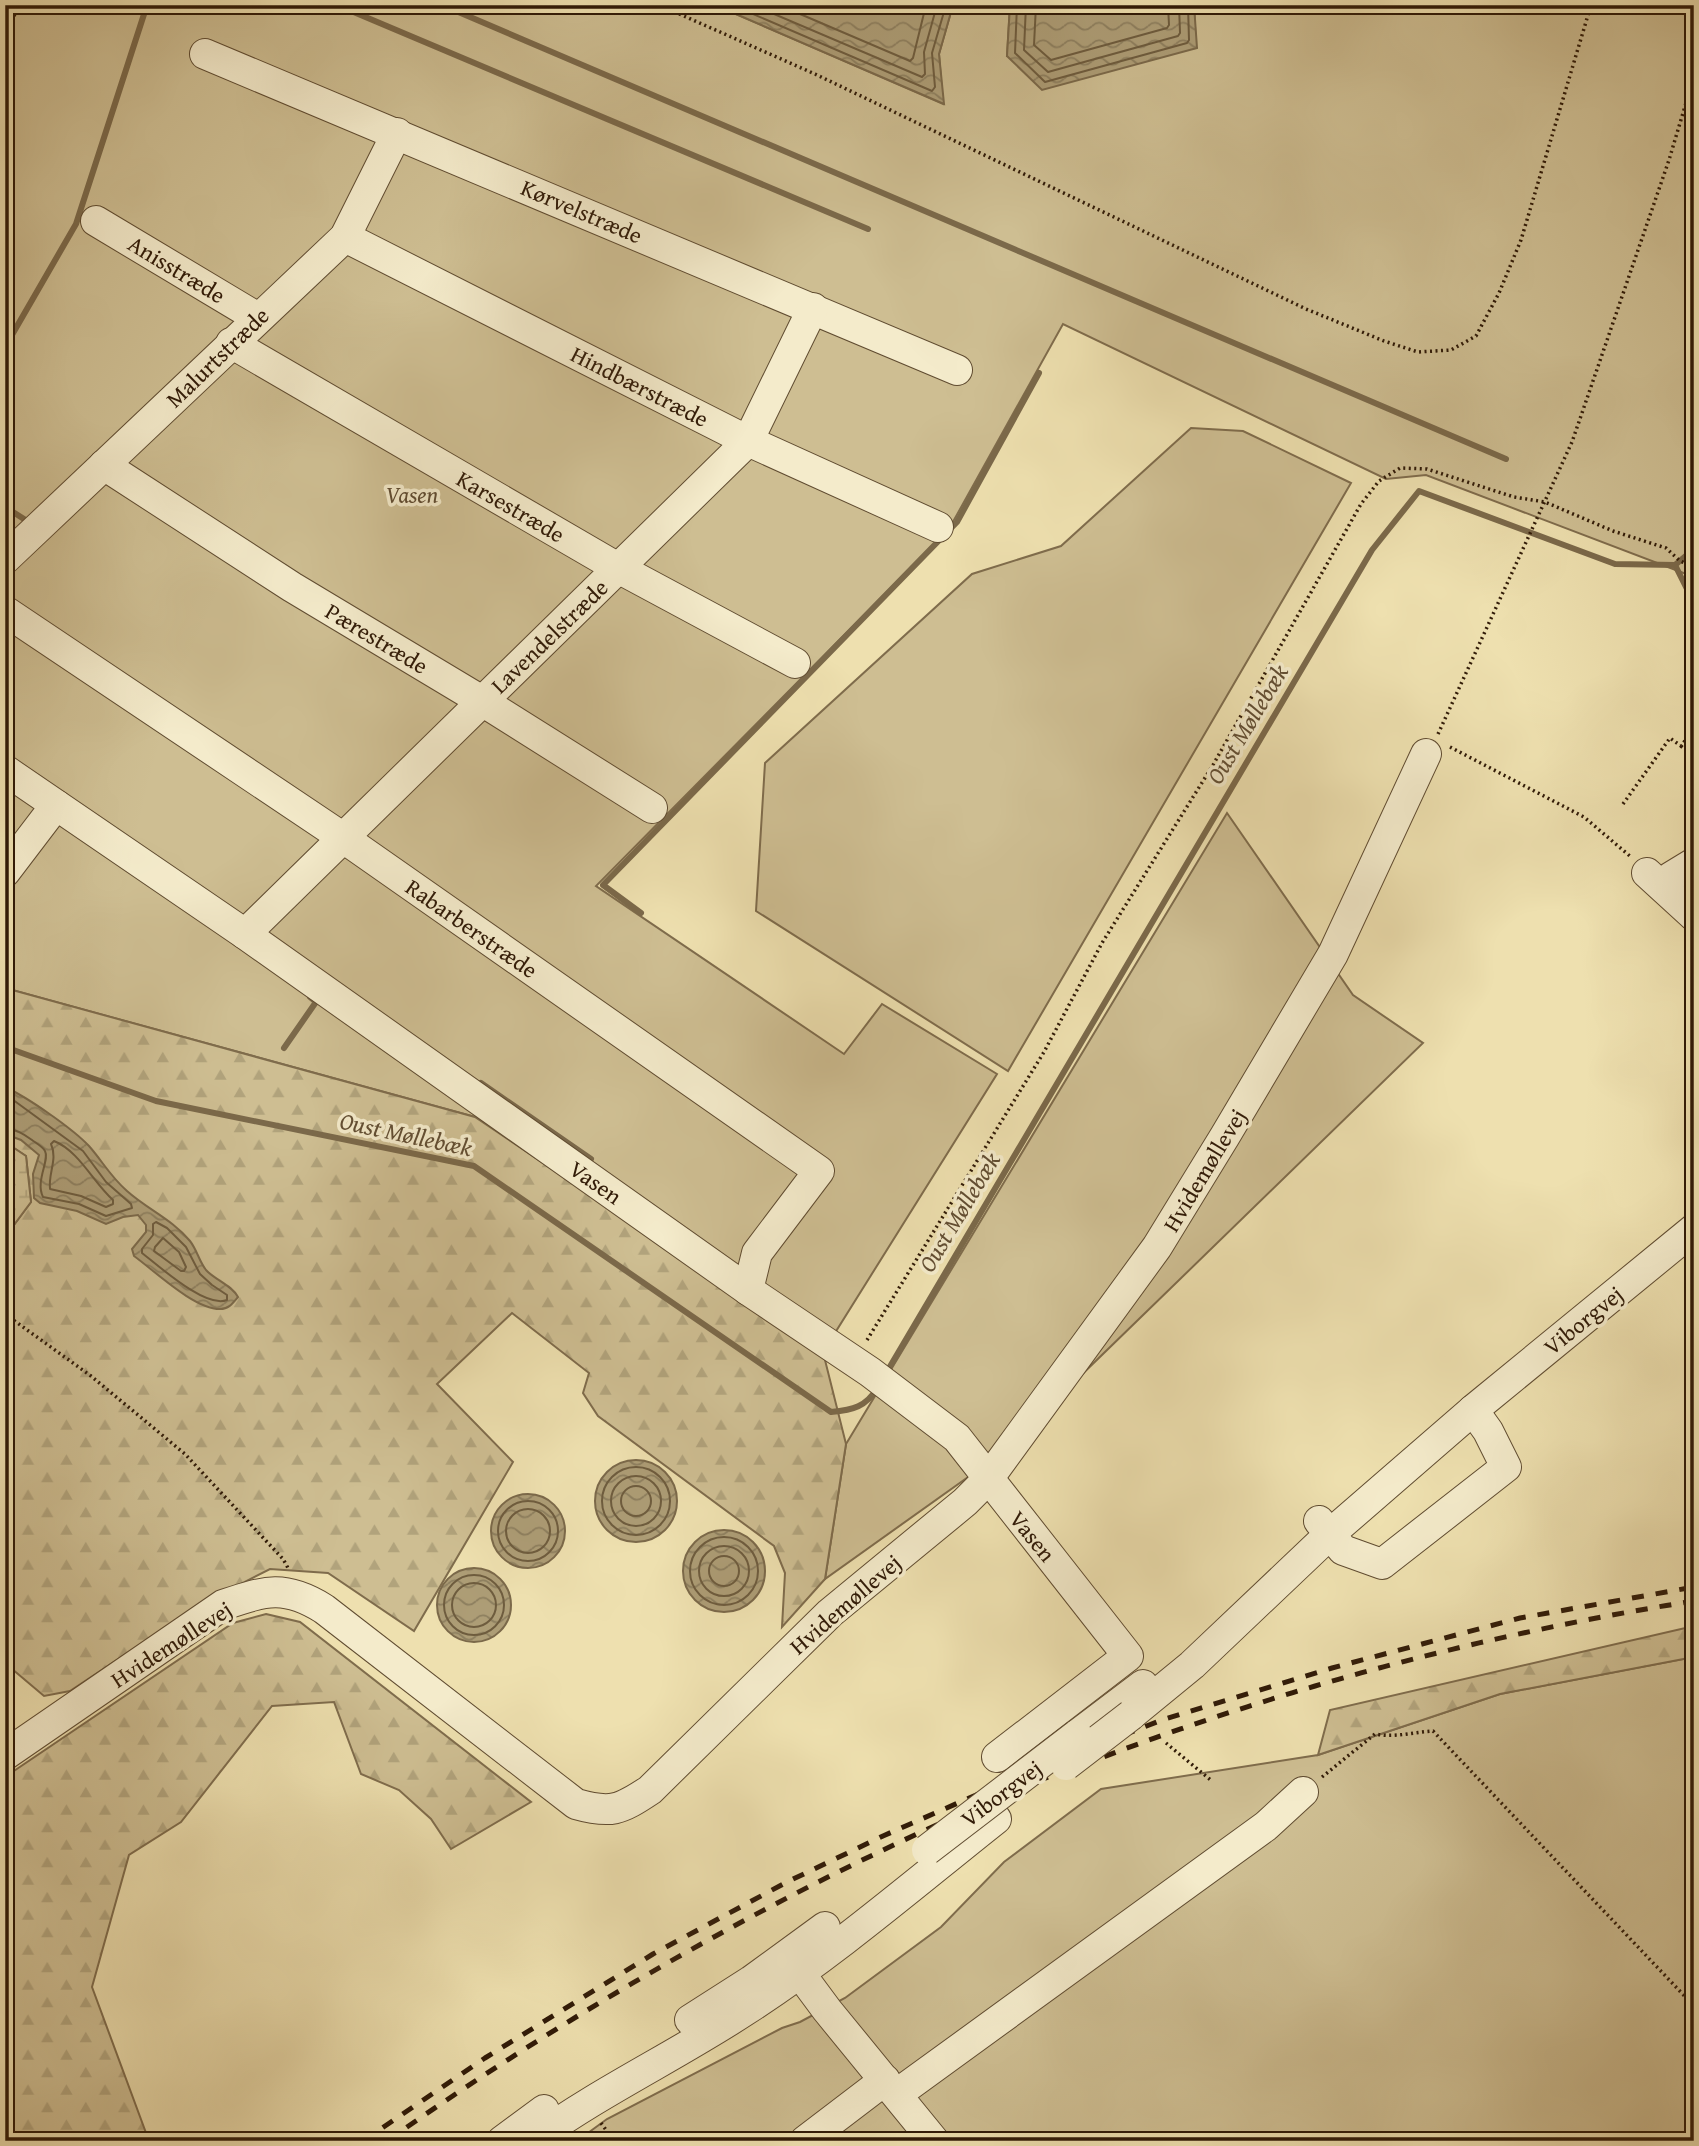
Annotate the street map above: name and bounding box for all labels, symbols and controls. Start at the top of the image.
street label: Kørvelstræde [516,171,648,251]
street label: Anisstræde [122,227,232,311]
street label: Malurtstræde [158,299,276,415]
street label: Hindbærstræde [565,337,715,435]
street label: Karsestræde [451,462,571,550]
park label: Vasen [386,478,439,511]
street label: Lavendelstræde [483,571,615,701]
street label: Pærestræde [319,594,435,682]
water label: Oust Møllebæk [1197,657,1297,791]
street label: Rabarberstræde [399,870,545,986]
street label: Hvidemøllevej [1154,1102,1254,1238]
water label: Oust Møllebæk [337,1103,475,1165]
water label: Oust Møllebæk [909,1145,1009,1279]
street label: Vasen [563,1152,629,1212]
street label: Viborgvej [1536,1278,1630,1362]
street label: Vasen [1002,1503,1064,1569]
street label: Hvidemøllevej [782,1546,908,1662]
street label: Hvidemøllevej [104,1592,238,1696]
street label: Viborgvej [954,1752,1048,1834]

